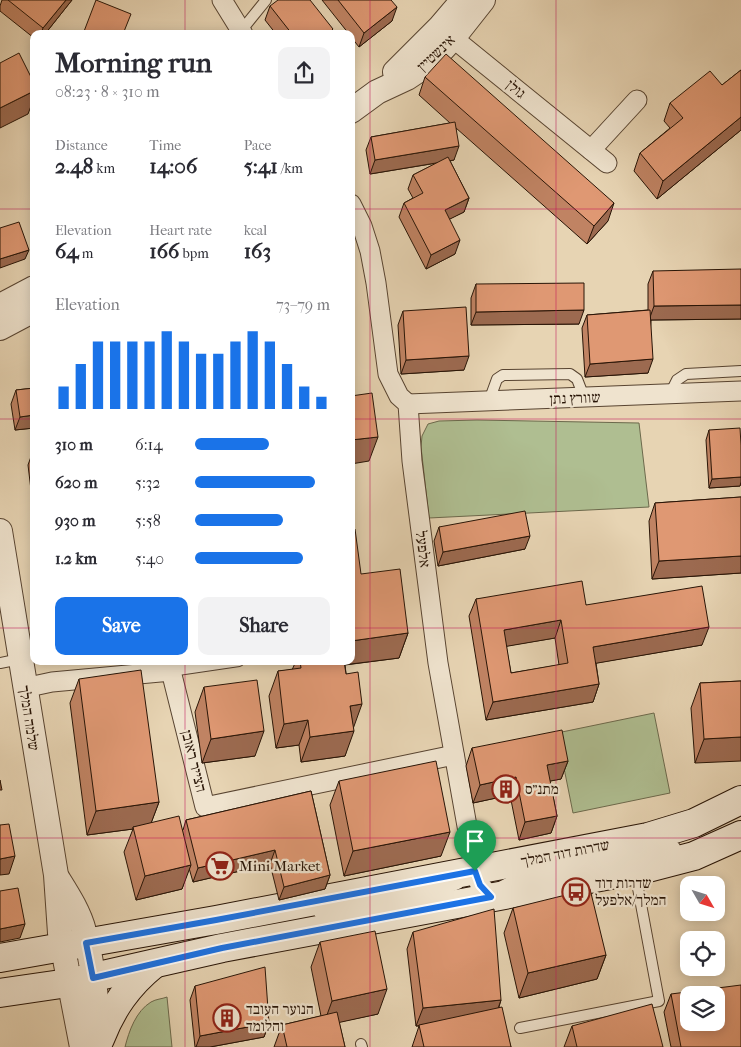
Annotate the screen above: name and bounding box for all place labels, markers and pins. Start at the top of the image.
building icon: מתנ״ס [491,774,521,804]
place label: מתנ״ס [525,780,559,798]
pin [454,820,496,871]
supermarket icon: Mini Market [205,851,235,881]
place label: Mini Market [239,857,321,875]
place label: שדרות דוד המלך/אלפעל [595,874,666,909]
bus stop icon: שדרות דוד המלך/אלפעל [561,877,591,907]
place label: הנוער העובד והלומד [246,1000,314,1035]
building icon: הנוער העובד והלומד [212,1003,242,1033]

